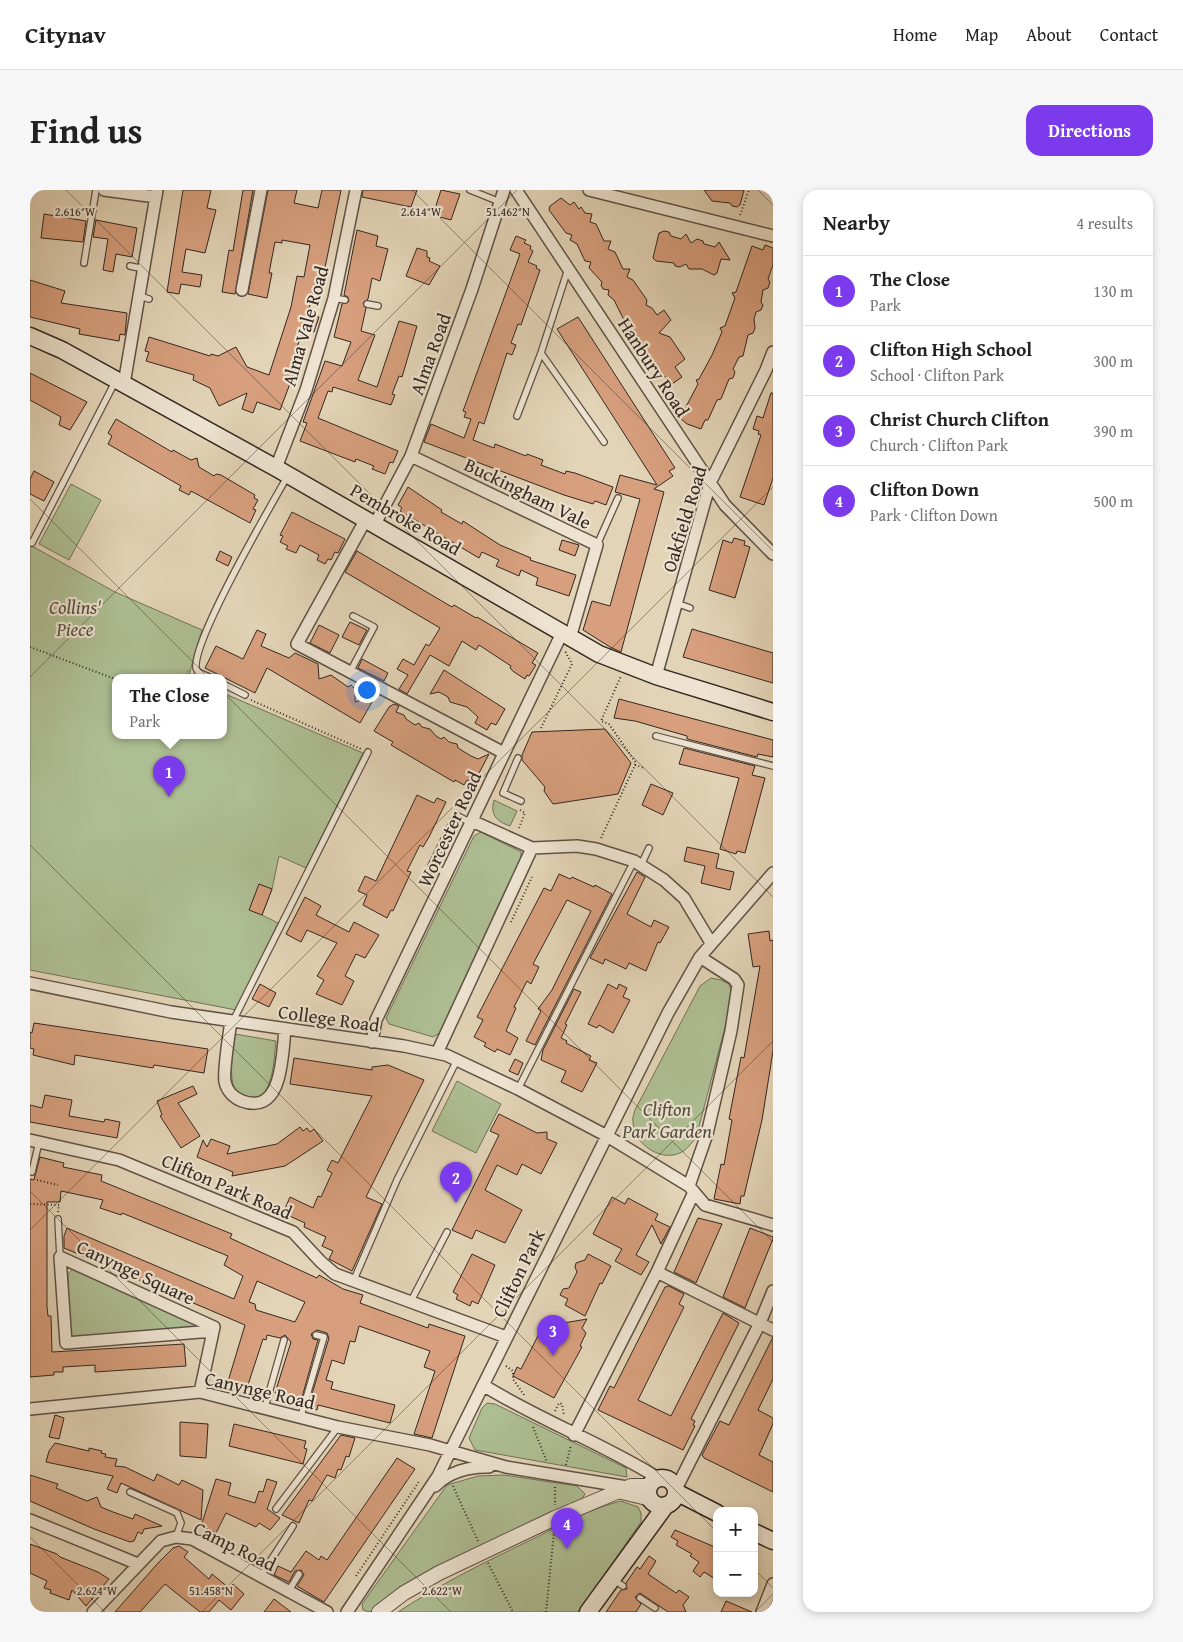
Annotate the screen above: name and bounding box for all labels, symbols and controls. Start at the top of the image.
text: Citynav [25,17,106,52]
text: Home [893,21,937,48]
text: Map [965,21,998,48]
text: About [1026,21,1072,48]
text: Contact [1100,21,1158,48]
text: Find us [30,105,143,156]
button: Directions [1026,105,1153,156]
text: 2.616°W [55,203,96,220]
text: 2.614°W [401,203,442,220]
text: 51.462°N [486,203,530,220]
text: Nearby [823,207,890,238]
text: 4 results [1076,211,1133,235]
street label: Alma Vale Road [274,262,336,389]
text: The Close [870,265,950,293]
text: 1 [835,279,843,303]
text: 130 m [1093,279,1133,303]
text: Park [870,293,901,317]
street label: Alma Road [402,308,458,399]
street label: Hanbury Road [611,312,697,423]
text: Clifton High School [870,335,1032,363]
text: 2 [835,349,843,373]
text: 300 m [1093,349,1133,373]
text: School · Clifton Park [870,363,1004,387]
text: Christ Church Clifton [870,405,1049,433]
text: 3 [835,419,843,443]
text: 390 m [1093,419,1133,443]
text: Church · Clifton Park [870,433,1008,457]
street label: Buckingham Vale [460,450,596,536]
street label: Oakfield Road [655,462,714,576]
text: Clifton Down [870,475,979,503]
street label: Pembroke Road [345,476,467,563]
text: 4 [835,489,843,513]
text: 500 m [1093,489,1133,513]
text: Park · Clifton Down [870,503,998,527]
park label: Collins' Piece [49,593,102,643]
popup [112,674,227,739]
your location [354,677,380,703]
text: The Close [129,681,210,709]
text: Park [129,709,160,733]
pin: 1 [153,756,185,797]
street label: Worcester Road [410,766,488,892]
street label: College Road [277,997,382,1039]
park label: Clifton Park Garden [621,1095,712,1145]
street label: Clifton Park Road [158,1146,297,1226]
pin: 2 [440,1162,472,1203]
street label: Clifton Park [485,1224,552,1322]
street label: Canynge Square [72,1232,200,1312]
pin: 3 [537,1315,569,1356]
street label: Canynge Road [202,1364,319,1416]
map controls [713,1507,758,1597]
button: + [713,1507,758,1552]
pin: 4 [551,1508,583,1549]
street label: Camp Road [189,1514,282,1578]
button: − [713,1552,758,1597]
text: 2.624°W [77,1582,118,1599]
text: 51.458°N [189,1582,233,1599]
text: 2.622°W [422,1582,463,1599]

